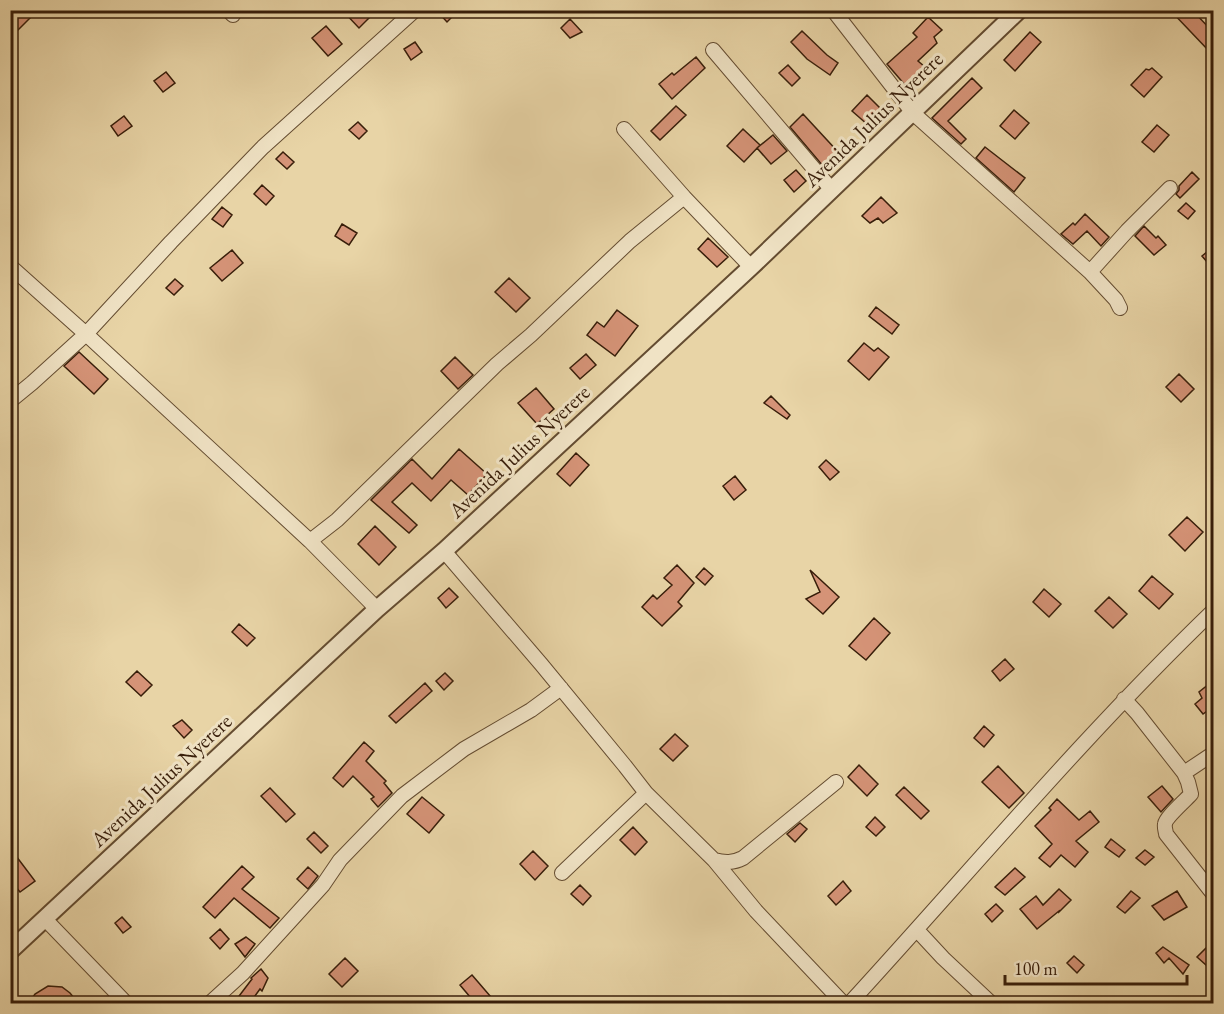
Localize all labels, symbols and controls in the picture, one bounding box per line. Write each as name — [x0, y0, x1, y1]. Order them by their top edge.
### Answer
street label: Avenida Julius Nyerere — [797, 45, 948, 193]
street label: Avenida Julius Nyerere — [442, 378, 595, 524]
street label: Avenida Julius Nyerere — [84, 707, 237, 853]
scale bar — [1005, 948, 1186, 986]
text: 100 m — [1014, 957, 1058, 980]

